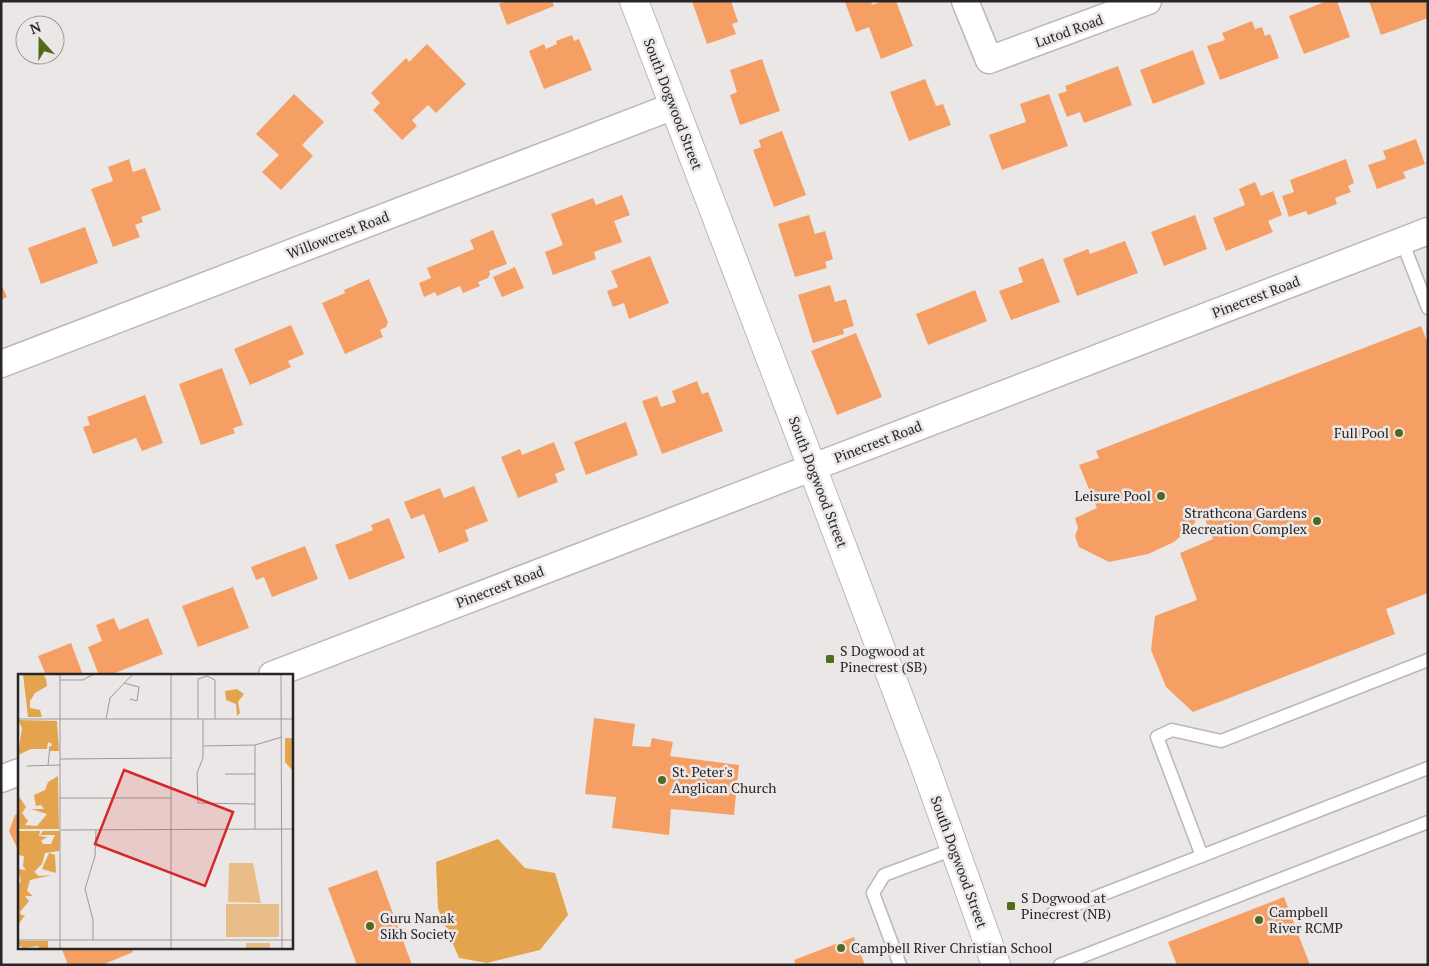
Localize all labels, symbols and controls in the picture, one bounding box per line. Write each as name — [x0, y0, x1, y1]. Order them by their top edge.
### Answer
street label: Lutod Road — [1032, 9, 1106, 52]
north arrow — [15, 15, 65, 65]
text: N — [27, 16, 44, 38]
street label: South Dogwood Street — [640, 35, 708, 173]
street label: Willowcrest Road — [284, 206, 392, 263]
street label: Pinecrest Road — [1209, 271, 1303, 322]
street label: South Dogwood Street — [785, 413, 853, 551]
street label: Pinecrest Road — [831, 416, 925, 467]
place label: Full Pool — [1334, 423, 1389, 442]
marker: Full Pool — [1393, 427, 1405, 439]
place label: Leisure Pool — [1075, 486, 1151, 505]
marker: Leisure Pool — [1155, 490, 1167, 502]
place label: Strathcona Gardens Recreation Complex — [1182, 503, 1308, 538]
marker: Strathcona Gardens Recreation Complex — [1311, 515, 1323, 527]
street label: Pinecrest Road — [453, 561, 547, 612]
place label: S Dogwood at Pinecrest (SB) — [840, 641, 927, 676]
marker: S Dogwood at Pinecrest (SB) — [824, 653, 836, 665]
inset map — [18, 674, 292, 948]
place label: St. Peter's Anglican Church — [672, 762, 776, 797]
marker: St. Peter's Anglican Church — [656, 774, 668, 786]
street label: South Dogwood Street — [927, 793, 992, 931]
place label: S Dogwood at Pinecrest (NB) — [1021, 888, 1111, 923]
marker: S Dogwood at Pinecrest (NB) — [1005, 900, 1017, 912]
place label: Campbell River RCMP — [1269, 902, 1343, 937]
place label: Guru Nanak Sikh Society — [380, 908, 457, 943]
marker: Campbell River RCMP — [1253, 914, 1265, 926]
marker: Guru Nanak Sikh Society — [364, 920, 376, 932]
place label: Campbell River Christian School — [851, 938, 1052, 957]
marker: Campbell River Christian School — [835, 942, 847, 954]

